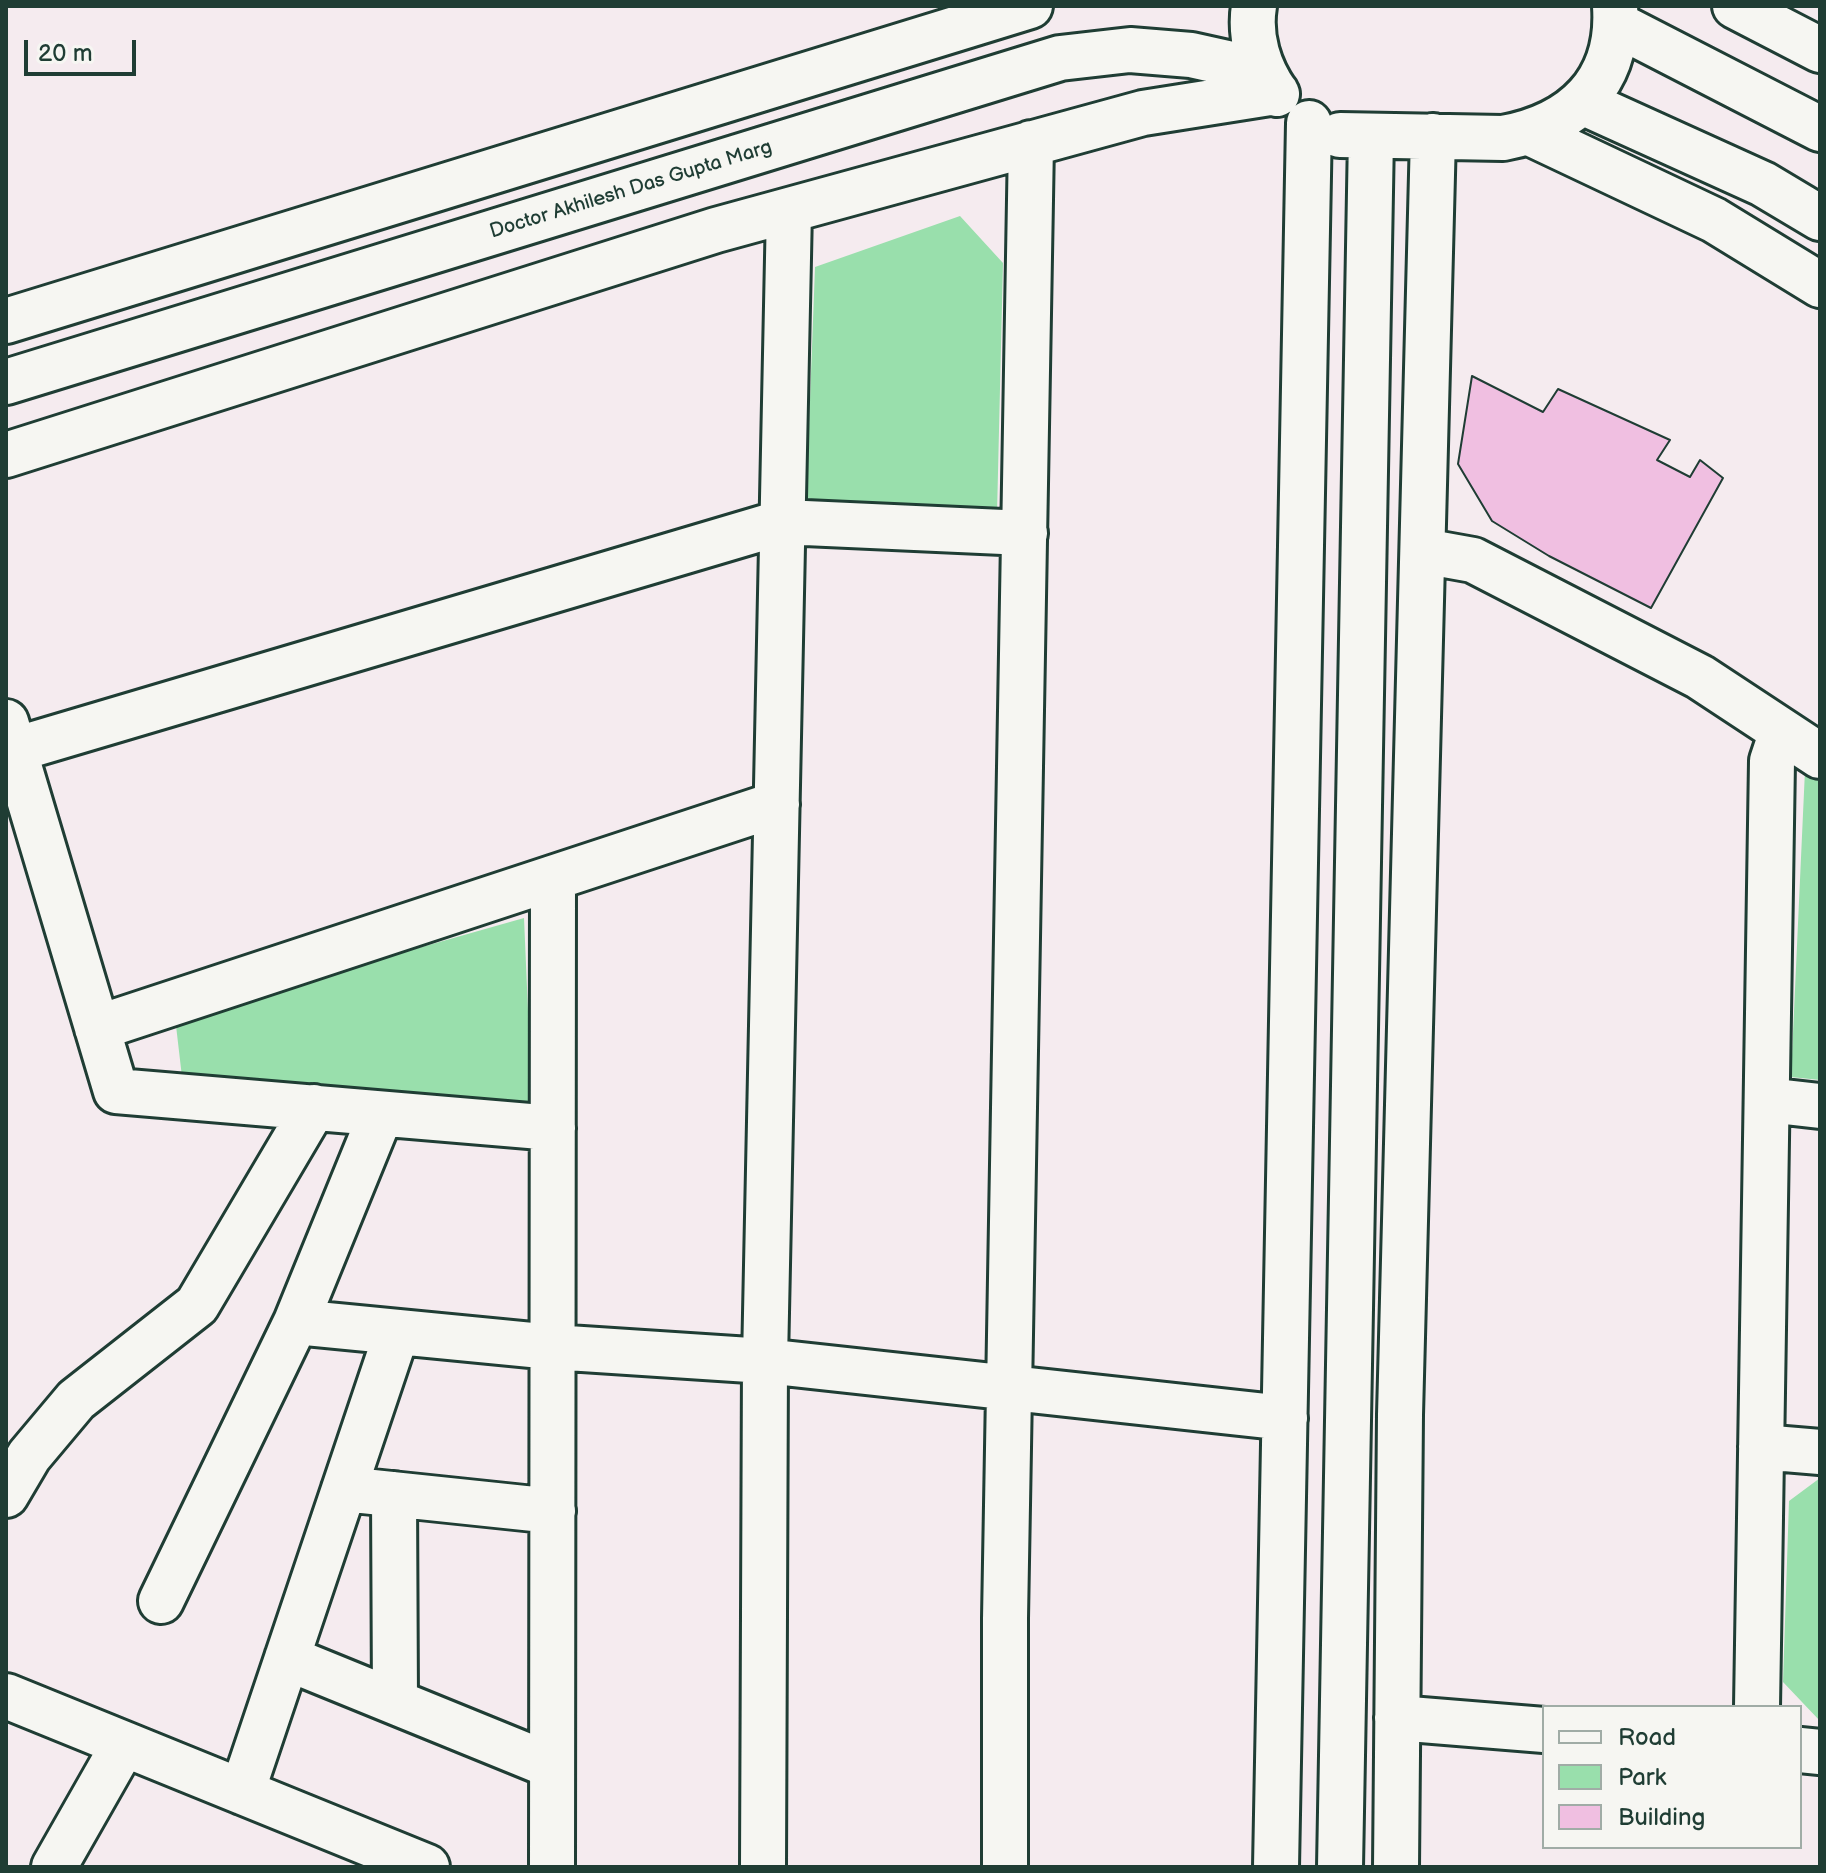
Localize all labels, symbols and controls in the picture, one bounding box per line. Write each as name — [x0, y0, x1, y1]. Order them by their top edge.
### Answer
scale bar — [28, 24, 140, 74]
text: 20 m — [38, 39, 93, 68]
street label: Doctor Akhilesh Das Gupta Marg — [487, 136, 775, 244]
legend — [1542, 1705, 1802, 1849]
text: Road — [1618, 1723, 1676, 1752]
text: Park — [1618, 1763, 1666, 1792]
text: Building — [1618, 1803, 1705, 1832]

